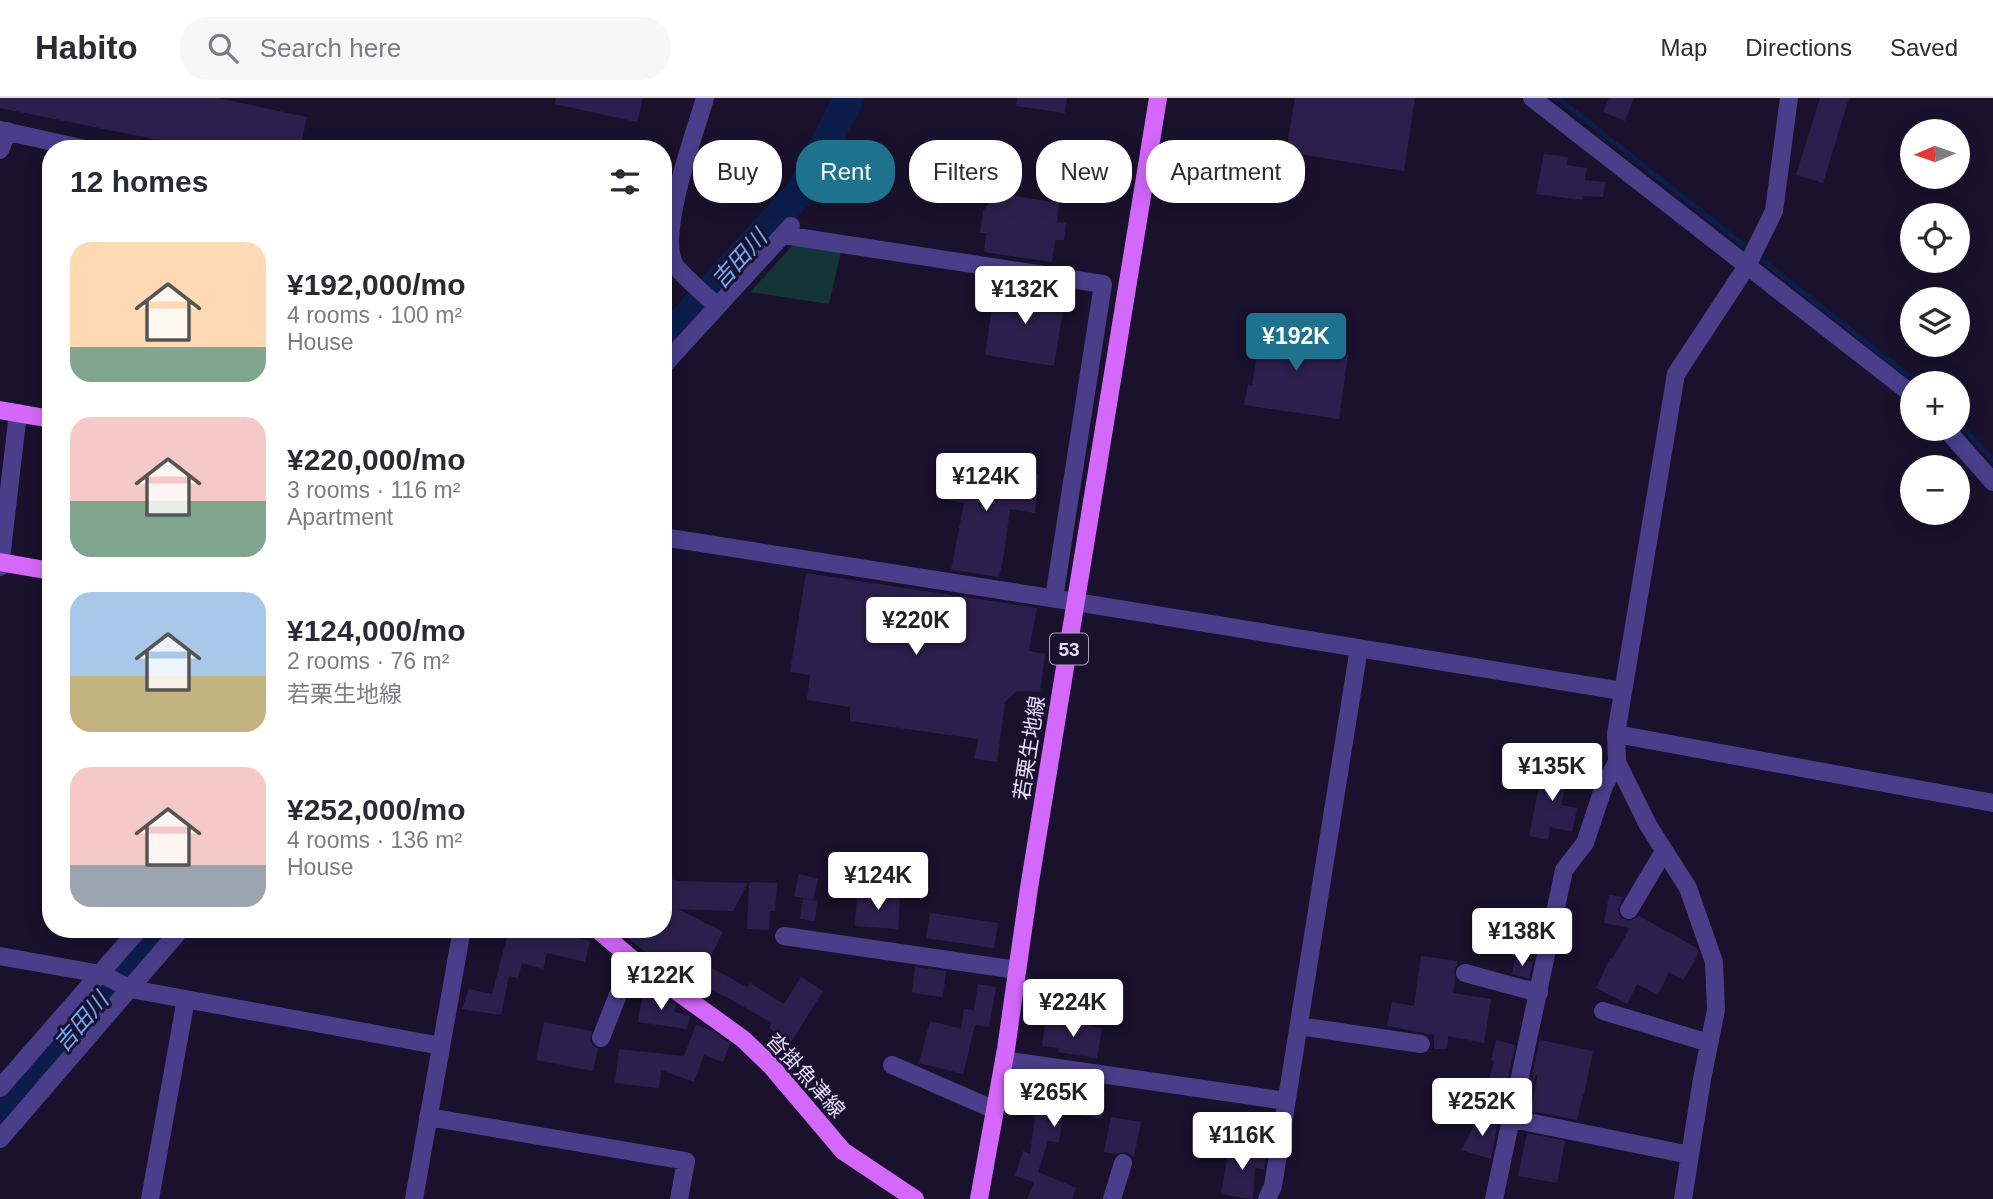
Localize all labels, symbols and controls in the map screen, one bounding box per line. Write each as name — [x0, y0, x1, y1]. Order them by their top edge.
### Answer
search box — [180, 17, 670, 80]
text: Habito — [35, 29, 138, 66]
icon: search — [204, 29, 242, 67]
text: Search here — [260, 33, 401, 63]
text: Map — [1661, 34, 1707, 61]
text: Directions — [1745, 34, 1852, 61]
text: Saved — [1890, 34, 1958, 61]
north arrow — [1900, 119, 1970, 189]
map controls — [1900, 119, 1970, 525]
chip: Buy — [693, 140, 782, 203]
chip: Rent — [796, 140, 895, 203]
chip: Filters — [909, 140, 1022, 203]
chip: New — [1036, 140, 1132, 203]
chip: Apartment — [1146, 140, 1305, 203]
icon: filters — [606, 163, 644, 201]
text: 12 homes — [70, 165, 208, 198]
button: locate — [1900, 203, 1970, 273]
water label: 吉田川 — [706, 222, 774, 293]
pin: ¥132K — [976, 266, 1074, 326]
text: ¥192,000/mo — [287, 268, 465, 301]
icon: home — [126, 270, 210, 354]
text: ¥132K — [991, 276, 1059, 302]
button: layers — [1900, 287, 1970, 357]
text: 4 rooms · 100 m² — [287, 302, 462, 328]
pin: ¥192K — [1247, 314, 1345, 373]
text: ¥192K — [1262, 323, 1330, 349]
text: House — [287, 329, 353, 355]
button: + — [1900, 371, 1970, 441]
text: ¥220,000/mo — [287, 443, 465, 476]
icon: home — [126, 445, 210, 529]
pin: ¥124K — [937, 454, 1035, 513]
button: − — [1900, 455, 1970, 525]
text: ¥124K — [952, 463, 1020, 489]
text: 3 rooms · 116 m² — [287, 477, 460, 503]
text: Apartment — [287, 504, 393, 530]
pin: ¥220K — [867, 598, 965, 657]
text: ¥220K — [882, 607, 950, 633]
text: ¥124,000/mo — [287, 614, 465, 647]
icon: home — [126, 620, 210, 704]
road number: 53 — [1050, 634, 1088, 664]
text: 2 rooms · 76 m² — [287, 648, 449, 674]
text: 若栗生地線 — [287, 681, 402, 707]
street label: 若栗生地線 — [1009, 694, 1049, 802]
pin: ¥135K — [1503, 744, 1601, 803]
text: ¥135K — [1518, 753, 1586, 779]
text: ¥252,000/mo — [287, 793, 465, 826]
icon: home — [126, 795, 210, 879]
text: 4 rooms · 136 m² — [287, 827, 462, 853]
pin: ¥124K — [829, 852, 927, 912]
text: House — [287, 854, 353, 880]
text: ¥124K — [844, 862, 912, 888]
pin: ¥138K — [1473, 908, 1571, 968]
text: ¥138K — [1488, 918, 1556, 944]
pin: ¥122K — [612, 953, 710, 1012]
text: ¥122K — [627, 962, 695, 988]
pin: ¥224K — [1024, 979, 1122, 1039]
water label: 吉田川 — [49, 985, 115, 1057]
text: ¥224K — [1039, 989, 1107, 1015]
street label: 沓掛魚津線 — [762, 1028, 850, 1122]
pin: ¥265K — [1005, 1070, 1103, 1129]
text: ¥265K — [1020, 1079, 1088, 1105]
pin: ¥252K — [1433, 1079, 1531, 1138]
text: ¥252K — [1448, 1088, 1516, 1114]
pin: ¥116K — [1193, 1112, 1291, 1172]
text: ¥116K — [1209, 1122, 1275, 1148]

